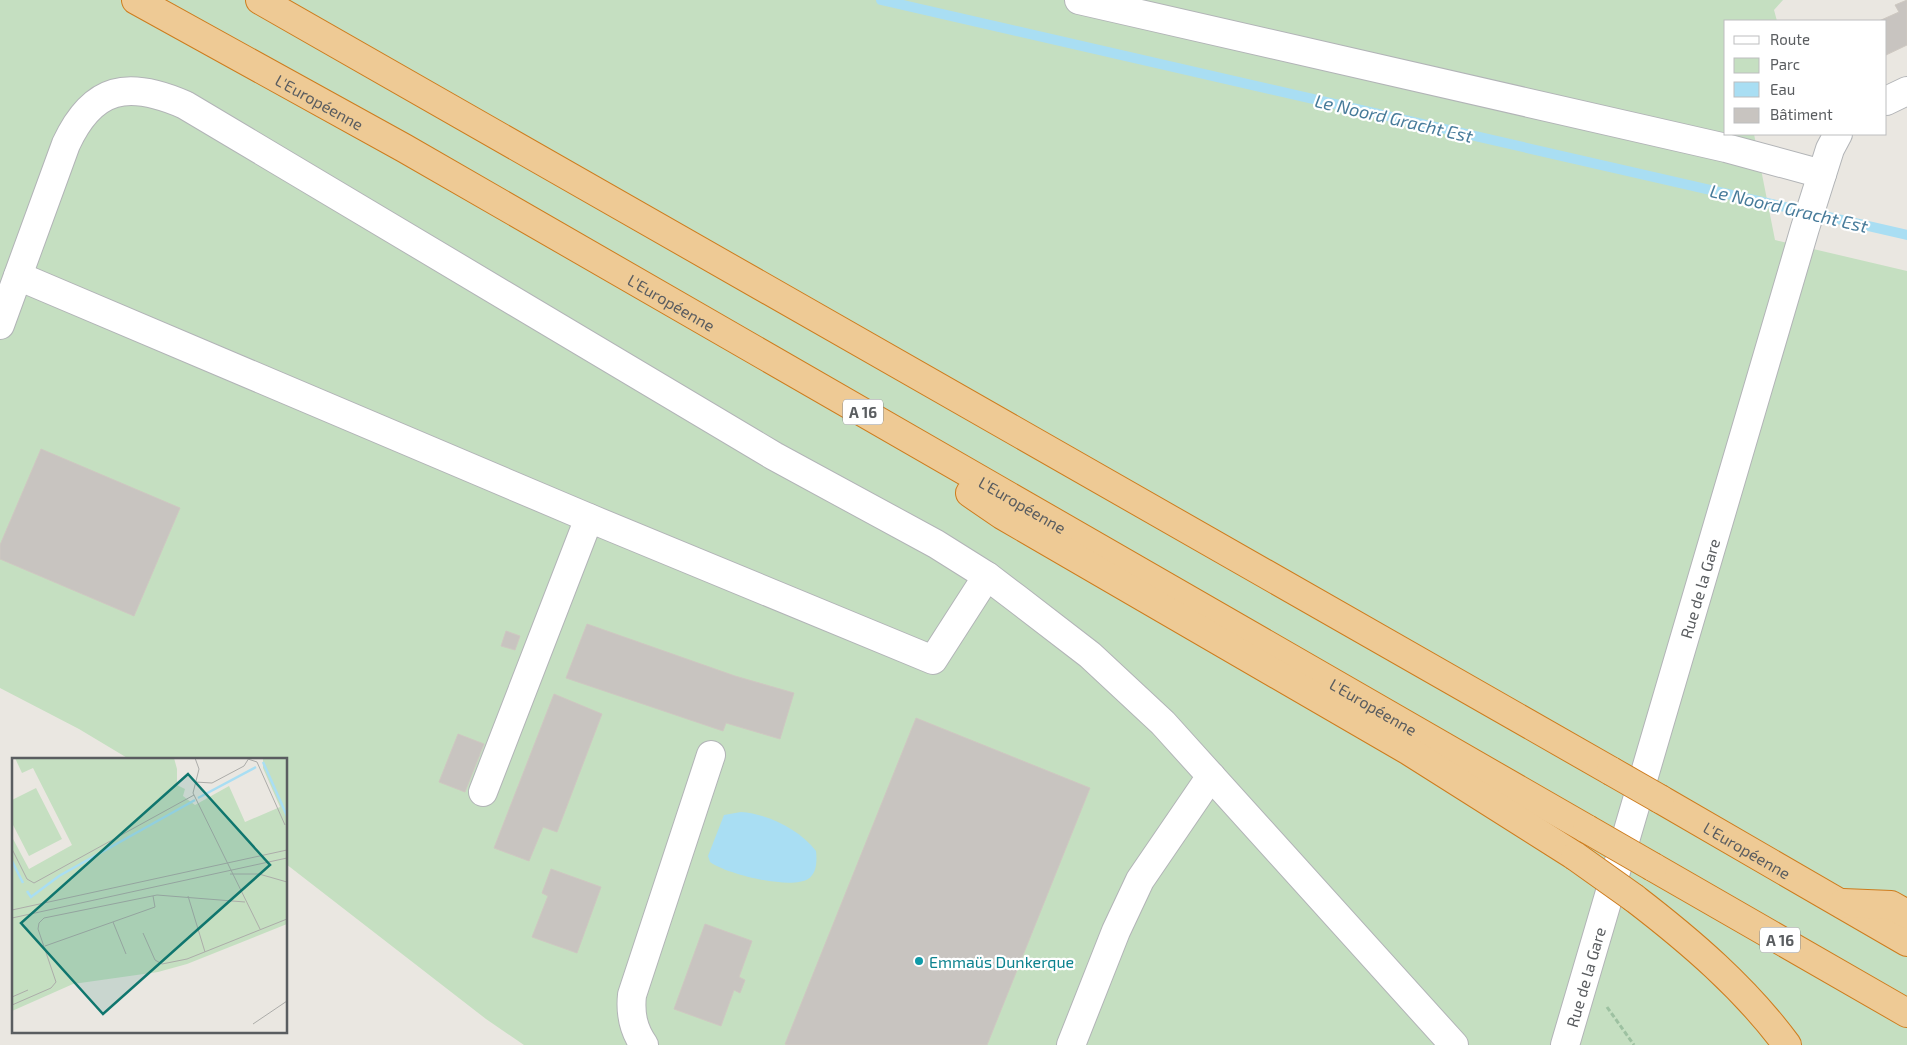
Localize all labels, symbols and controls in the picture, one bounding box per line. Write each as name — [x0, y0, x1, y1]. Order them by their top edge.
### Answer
legend — [1724, 20, 1887, 135]
text: Route — [1770, 30, 1810, 48]
text: Parc — [1770, 55, 1800, 73]
street label: L'Européenne — [273, 70, 367, 133]
text: Eau — [1770, 80, 1795, 98]
water label: Le Noord Gracht Est — [1313, 89, 1475, 147]
text: Bâtiment — [1770, 105, 1833, 123]
water label: Le Noord Gracht Est — [1708, 179, 1870, 237]
street label: L'Européenne — [625, 270, 719, 335]
road number: A 16 — [843, 400, 883, 424]
street label: L'Européenne — [976, 472, 1070, 537]
street label: Rue de la Gare — [1675, 536, 1723, 641]
street label: L'Européenne — [1327, 674, 1421, 739]
inset map — [12, 758, 288, 1032]
street label: L'Européenne — [1701, 817, 1794, 882]
street label: Rue de la Gare — [1561, 925, 1609, 1029]
road number: A 16 — [1760, 928, 1800, 952]
place label: Emmaüs Dunkerque — [929, 952, 1074, 971]
marker: Emmaüs Dunkerque — [913, 955, 925, 967]

